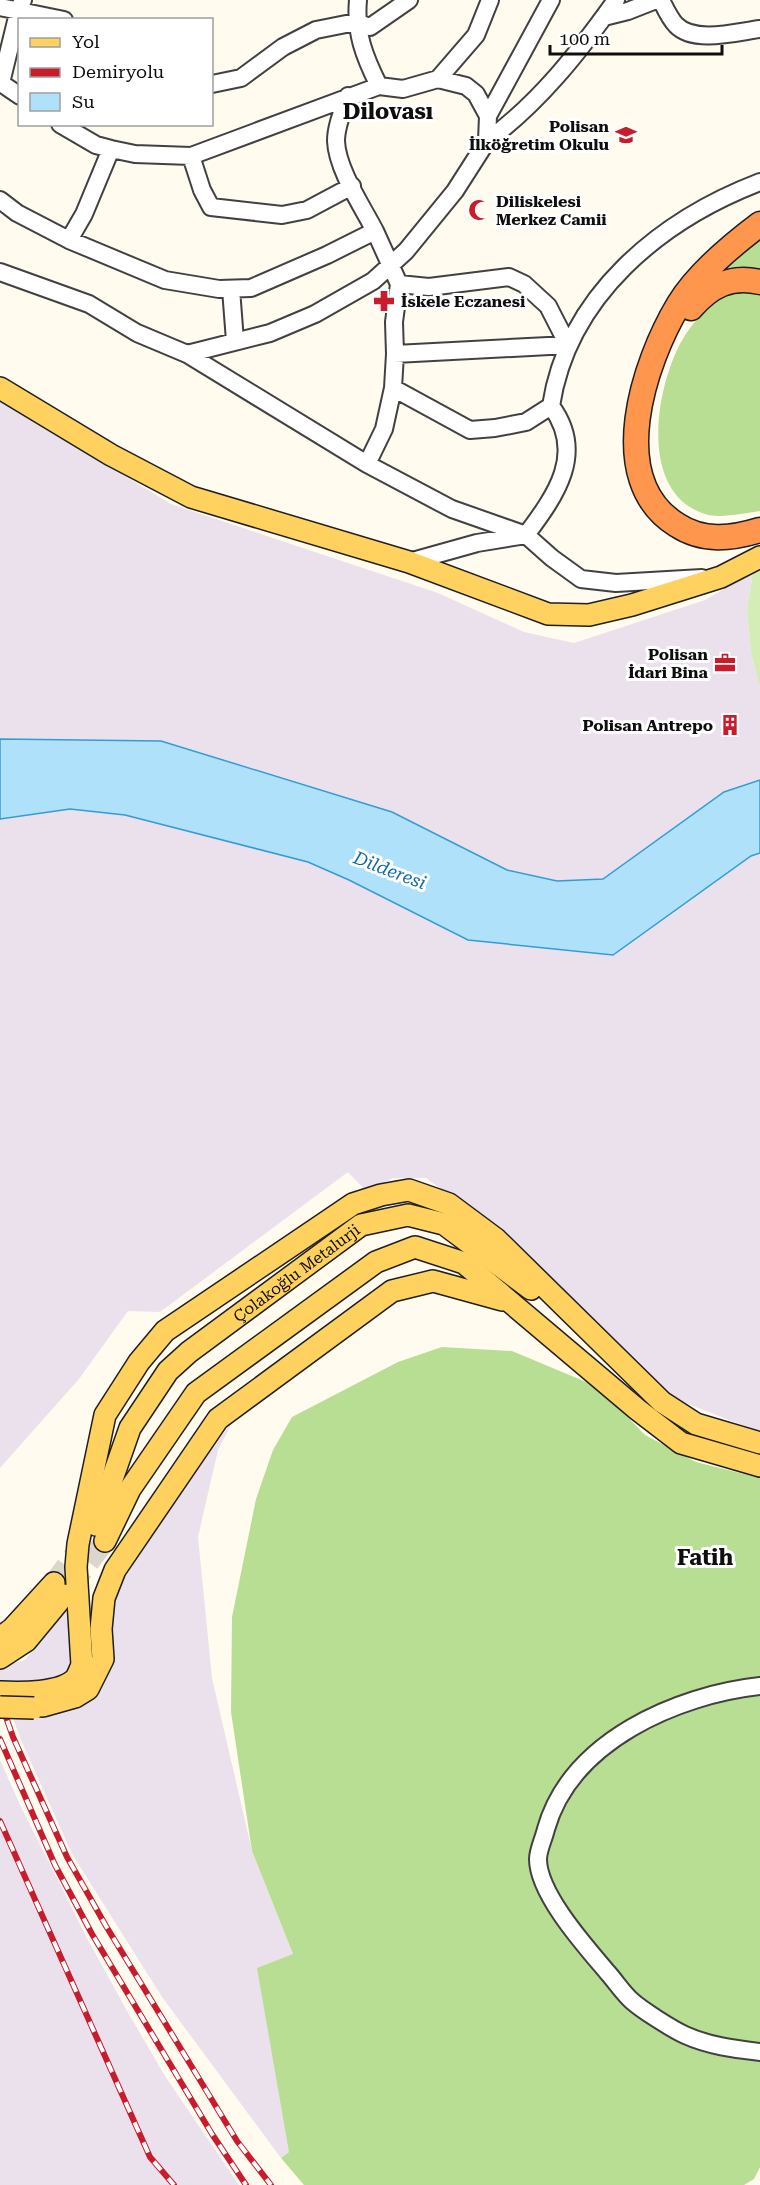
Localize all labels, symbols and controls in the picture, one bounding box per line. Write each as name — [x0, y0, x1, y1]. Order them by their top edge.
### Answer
legend — [18, 18, 213, 126]
scale bar — [550, 18, 722, 56]
text: 100 m — [559, 28, 610, 49]
text: Yol — [72, 31, 100, 52]
text: Demiryolu — [72, 61, 164, 82]
text: Su — [72, 91, 94, 112]
district label: Dilovası — [343, 99, 433, 124]
place label: Polisan İlköğretim Okulu — [469, 117, 609, 154]
school or university icon: Polisan İlköğretim Okulu — [614, 123, 638, 147]
place label: Diliskelesi Merkez Camii — [496, 192, 607, 229]
mosque icon: Diliskelesi Merkez Camii — [467, 198, 491, 222]
pharmacy icon: İskele Eczanesi — [372, 289, 396, 313]
place label: İskele Eczanesi — [401, 292, 526, 311]
place label: Polisan İdari Bina — [628, 645, 709, 682]
office icon: Polisan İdari Bina — [713, 651, 737, 675]
building icon: Polisan Antrepo — [718, 713, 742, 737]
place label: Polisan Antrepo — [582, 716, 713, 735]
water label: Dilderesi — [350, 846, 429, 893]
street label: Çolakoğlu Metalurji — [229, 1220, 363, 1326]
district label: Fatih — [677, 1545, 733, 1570]

